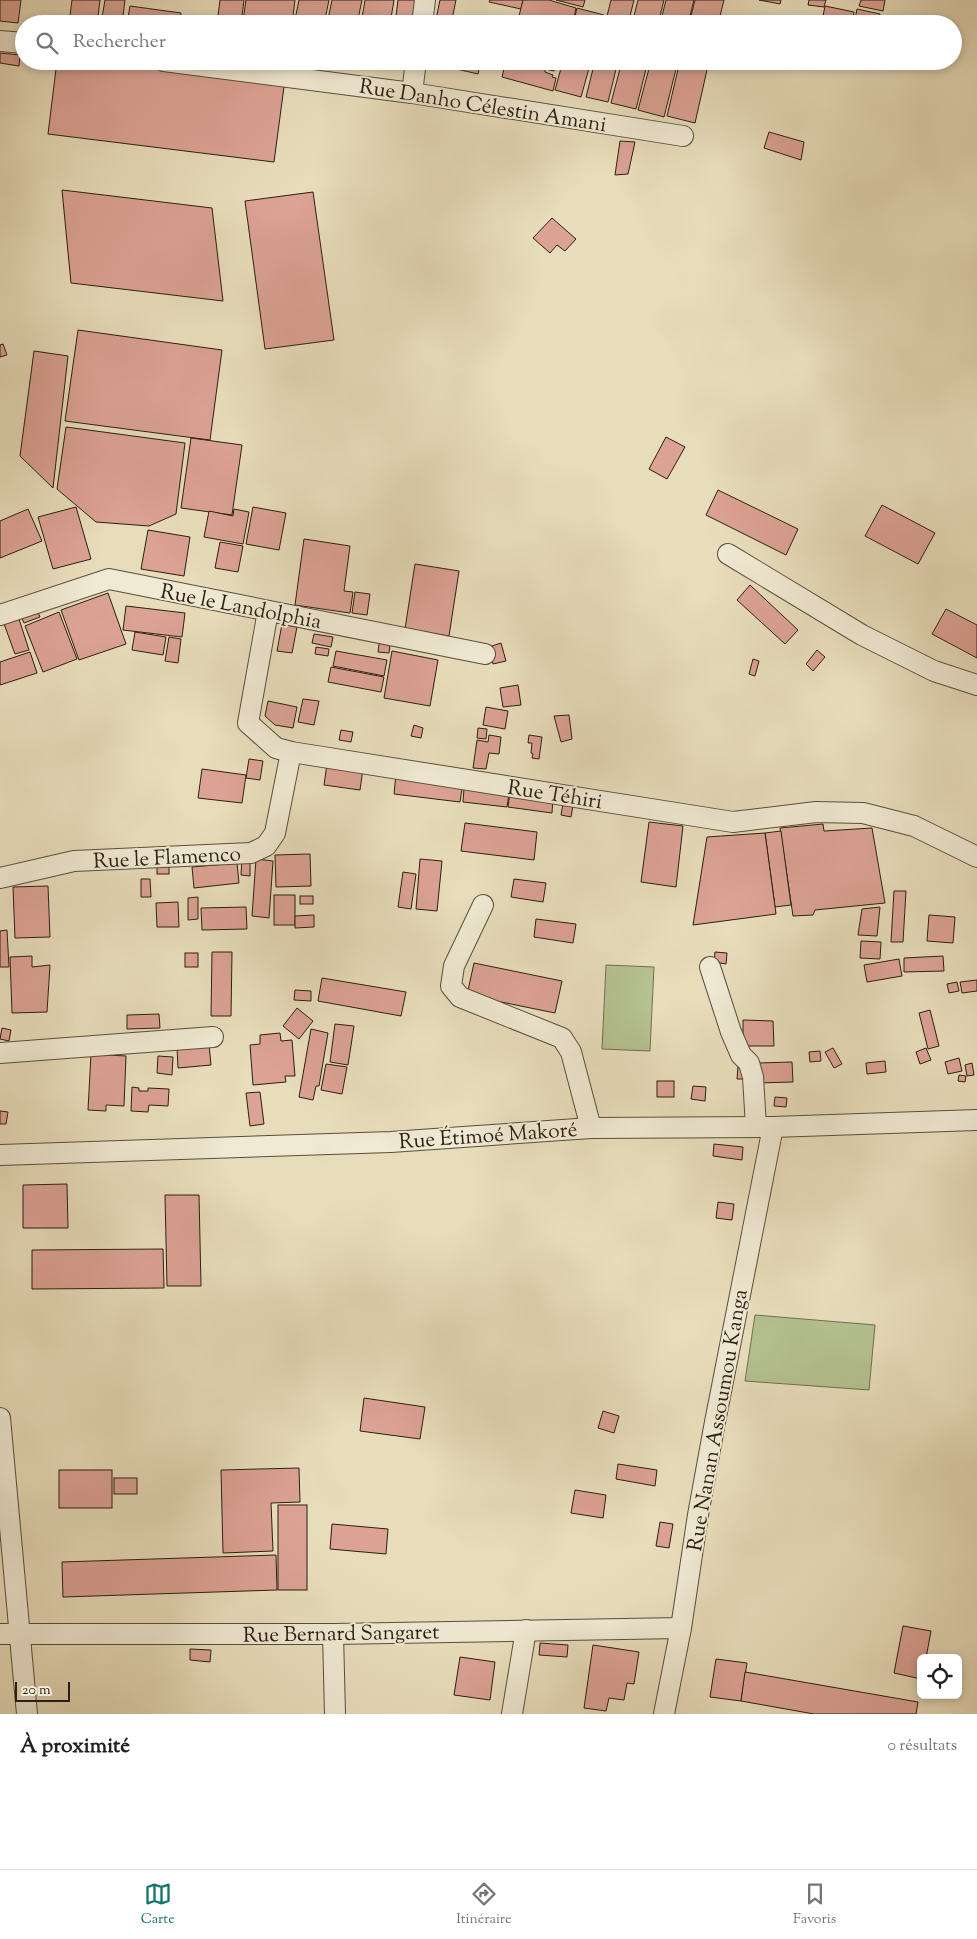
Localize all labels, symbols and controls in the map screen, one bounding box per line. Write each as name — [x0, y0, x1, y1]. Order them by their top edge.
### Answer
search box — [15, 15, 962, 70]
icon: search — [33, 29, 61, 57]
text: Rechercher — [73, 29, 166, 56]
street label: Rue Danho Célestin Amani — [357, 73, 608, 141]
street label: Rue le Landolphia — [158, 578, 324, 638]
street label: Rue Téhiri — [505, 774, 604, 818]
street label: Rue le Flamenco — [92, 840, 242, 878]
street label: Rue Étimoé Makoré — [398, 1116, 578, 1158]
street label: Rue Nanan Assoumou Kanga — [681, 1287, 757, 1554]
street label: Rue Bernard Sangaret — [243, 1618, 440, 1652]
map controls — [917, 1654, 962, 1699]
button: locate — [917, 1654, 962, 1699]
scale bar — [15, 1679, 70, 1702]
text: 20 m — [22, 1681, 51, 1701]
text: À proximité — [20, 1732, 130, 1762]
text: 0 résultats — [887, 1735, 957, 1758]
tab: Carte — [141, 1880, 175, 1930]
tab: Itinéraire — [456, 1880, 512, 1930]
tab: Favoris — [793, 1880, 836, 1930]

